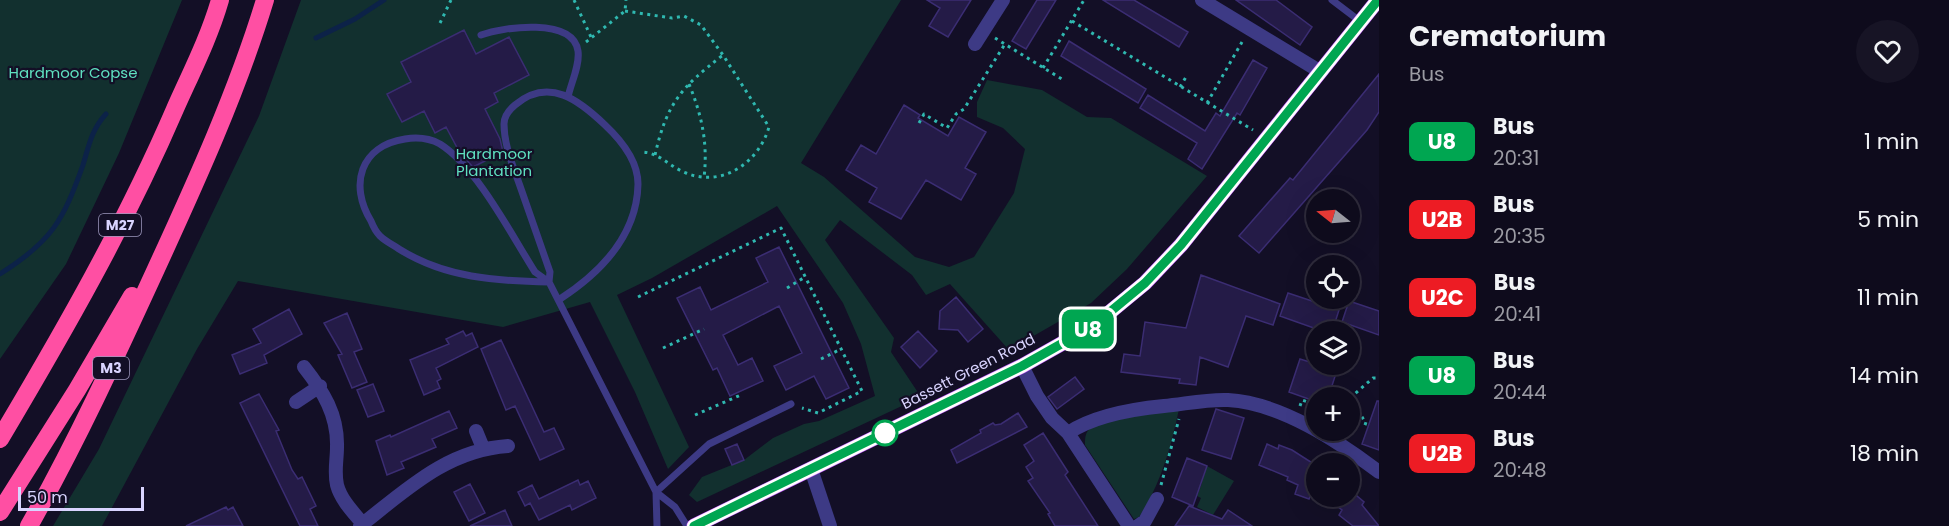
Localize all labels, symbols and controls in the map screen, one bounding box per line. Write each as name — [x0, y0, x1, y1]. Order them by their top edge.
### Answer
text: Crematorium — [1409, 17, 1606, 56]
button: heart — [1856, 20, 1919, 83]
text: Bus — [1409, 60, 1445, 88]
park label: Hardmoor Copse — [9, 62, 137, 83]
text: Bus — [1493, 111, 1535, 142]
text: 1 min — [1864, 126, 1919, 157]
text: U8 — [1428, 127, 1456, 156]
park label: Hardmoor Plantation — [456, 143, 533, 181]
text: 20:31 — [1493, 144, 1540, 172]
north arrow — [1306, 189, 1360, 243]
map controls — [1306, 189, 1360, 507]
text: Bus — [1493, 189, 1535, 220]
text: 5 min — [1857, 204, 1919, 235]
text: U2B — [1422, 205, 1462, 234]
road number: M27 — [99, 214, 141, 236]
text: 20:35 — [1493, 222, 1546, 250]
button: locate — [1306, 255, 1360, 309]
text: Bus — [1494, 267, 1535, 298]
text: 11 min — [1857, 282, 1919, 313]
text: U2C — [1421, 283, 1464, 312]
text: 20:41 — [1494, 300, 1541, 328]
line badge: U8 — [1061, 310, 1115, 348]
text: U8 — [1074, 315, 1102, 344]
button: layers — [1306, 321, 1360, 375]
street label: Bassett Green Road — [897, 328, 1039, 414]
text: Bus — [1493, 345, 1535, 376]
road number: M3 — [93, 357, 129, 379]
text: 14 min — [1850, 360, 1919, 391]
text: U8 — [1428, 361, 1456, 390]
text: 20:44 — [1493, 378, 1546, 406]
button: + — [1306, 387, 1360, 441]
unlabelled marker — [872, 420, 898, 446]
text: Bus — [1493, 423, 1535, 454]
text: 18 min — [1850, 438, 1919, 469]
text: U2B — [1422, 439, 1462, 468]
button: − — [1306, 453, 1360, 507]
text: 20:48 — [1493, 456, 1547, 484]
scale bar — [18, 484, 144, 512]
text: 50 m — [27, 486, 68, 509]

